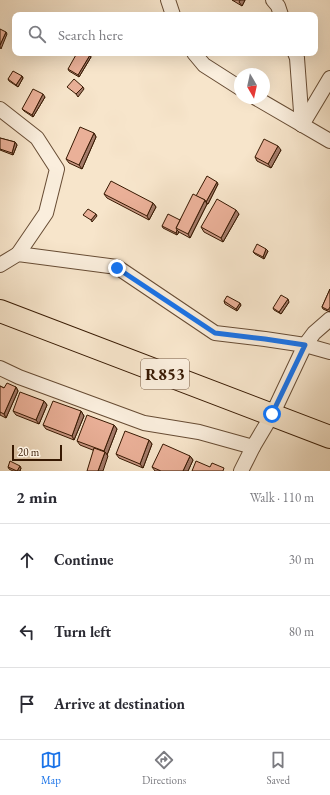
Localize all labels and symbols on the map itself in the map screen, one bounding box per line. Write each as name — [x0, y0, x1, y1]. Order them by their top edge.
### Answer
north arrow — [234, 68, 270, 104]
route end — [108, 259, 126, 277]
road number: R853 — [141, 359, 189, 389]
route start — [263, 405, 281, 423]
scale bar — [12, 443, 62, 462]

